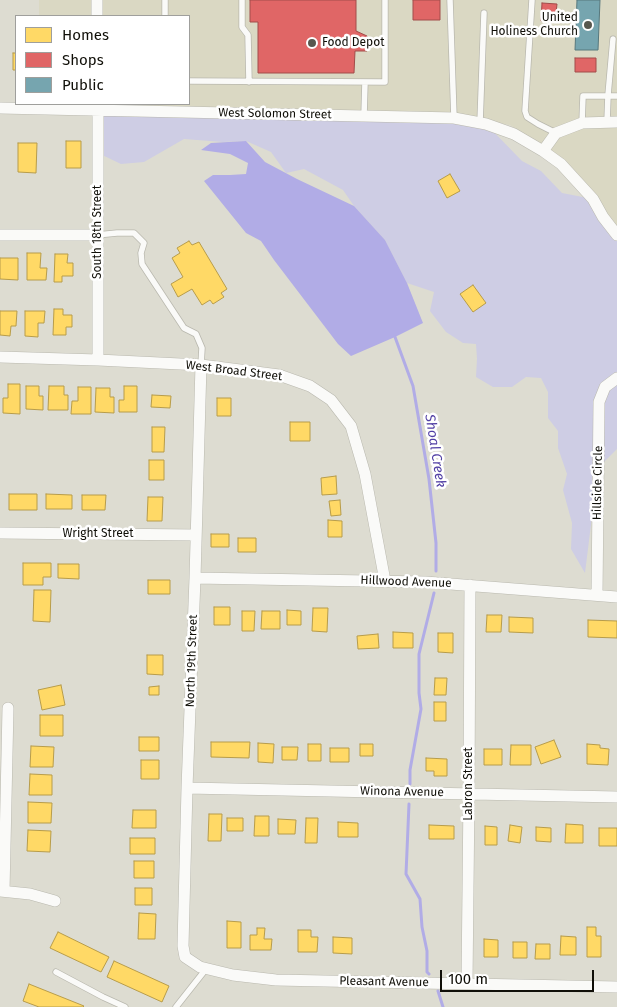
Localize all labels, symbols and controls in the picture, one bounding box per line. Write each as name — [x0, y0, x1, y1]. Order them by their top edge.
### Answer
place label: United Holiness Church — [490, 11, 578, 39]
legend — [15, 15, 190, 105]
marker: United Holiness Church — [582, 19, 594, 31]
text: Homes — [62, 26, 109, 44]
place label: Food Depot — [322, 36, 385, 50]
marker: Food Depot — [306, 37, 318, 49]
text: Shops — [62, 51, 104, 69]
text: Public — [62, 76, 104, 94]
street label: West Solomon Street — [218, 106, 332, 122]
street label: South 18th Street — [91, 185, 105, 279]
street label: West Broad Street — [185, 358, 283, 384]
water label: Shoal Creek — [421, 413, 449, 489]
street label: Hillside Circle — [590, 446, 606, 520]
street label: Wright Street — [62, 527, 134, 541]
street label: Hillwood Avenue — [360, 573, 452, 591]
street label: North 19th Street — [183, 614, 201, 708]
street label: Labron Street — [462, 747, 476, 821]
street label: Winona Avenue — [360, 784, 444, 800]
scale bar — [442, 960, 596, 992]
text: 100 m — [448, 970, 488, 988]
street label: Pleasant Avenue — [339, 974, 429, 990]

